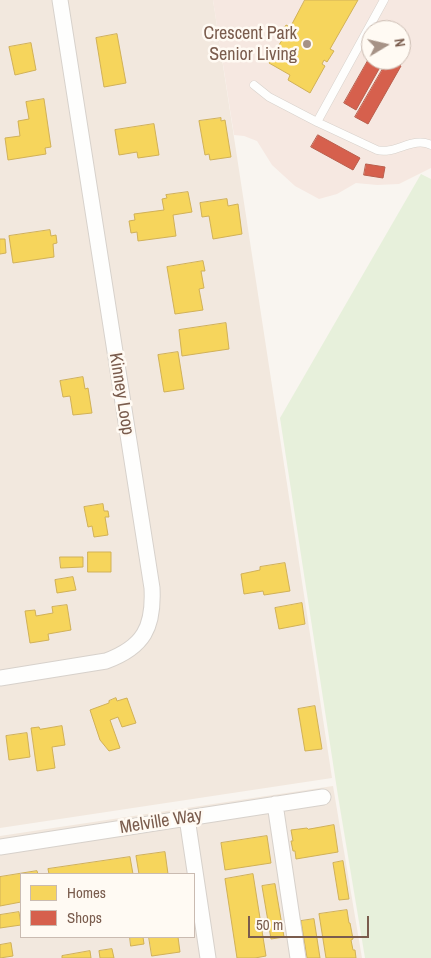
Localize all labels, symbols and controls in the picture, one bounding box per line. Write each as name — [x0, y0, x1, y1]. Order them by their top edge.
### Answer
north arrow — [361, 20, 411, 70]
place label: Crescent Park Senior Living — [203, 23, 297, 66]
text: N — [390, 37, 409, 48]
marker: Crescent Park Senior Living — [301, 38, 313, 50]
street label: Kinney Loop — [104, 351, 138, 437]
street label: Melville Way — [118, 805, 204, 839]
legend — [20, 873, 195, 938]
text: Homes — [67, 882, 106, 903]
scale bar — [251, 906, 372, 938]
text: Shops — [67, 907, 102, 928]
text: 50 m — [256, 914, 283, 935]

